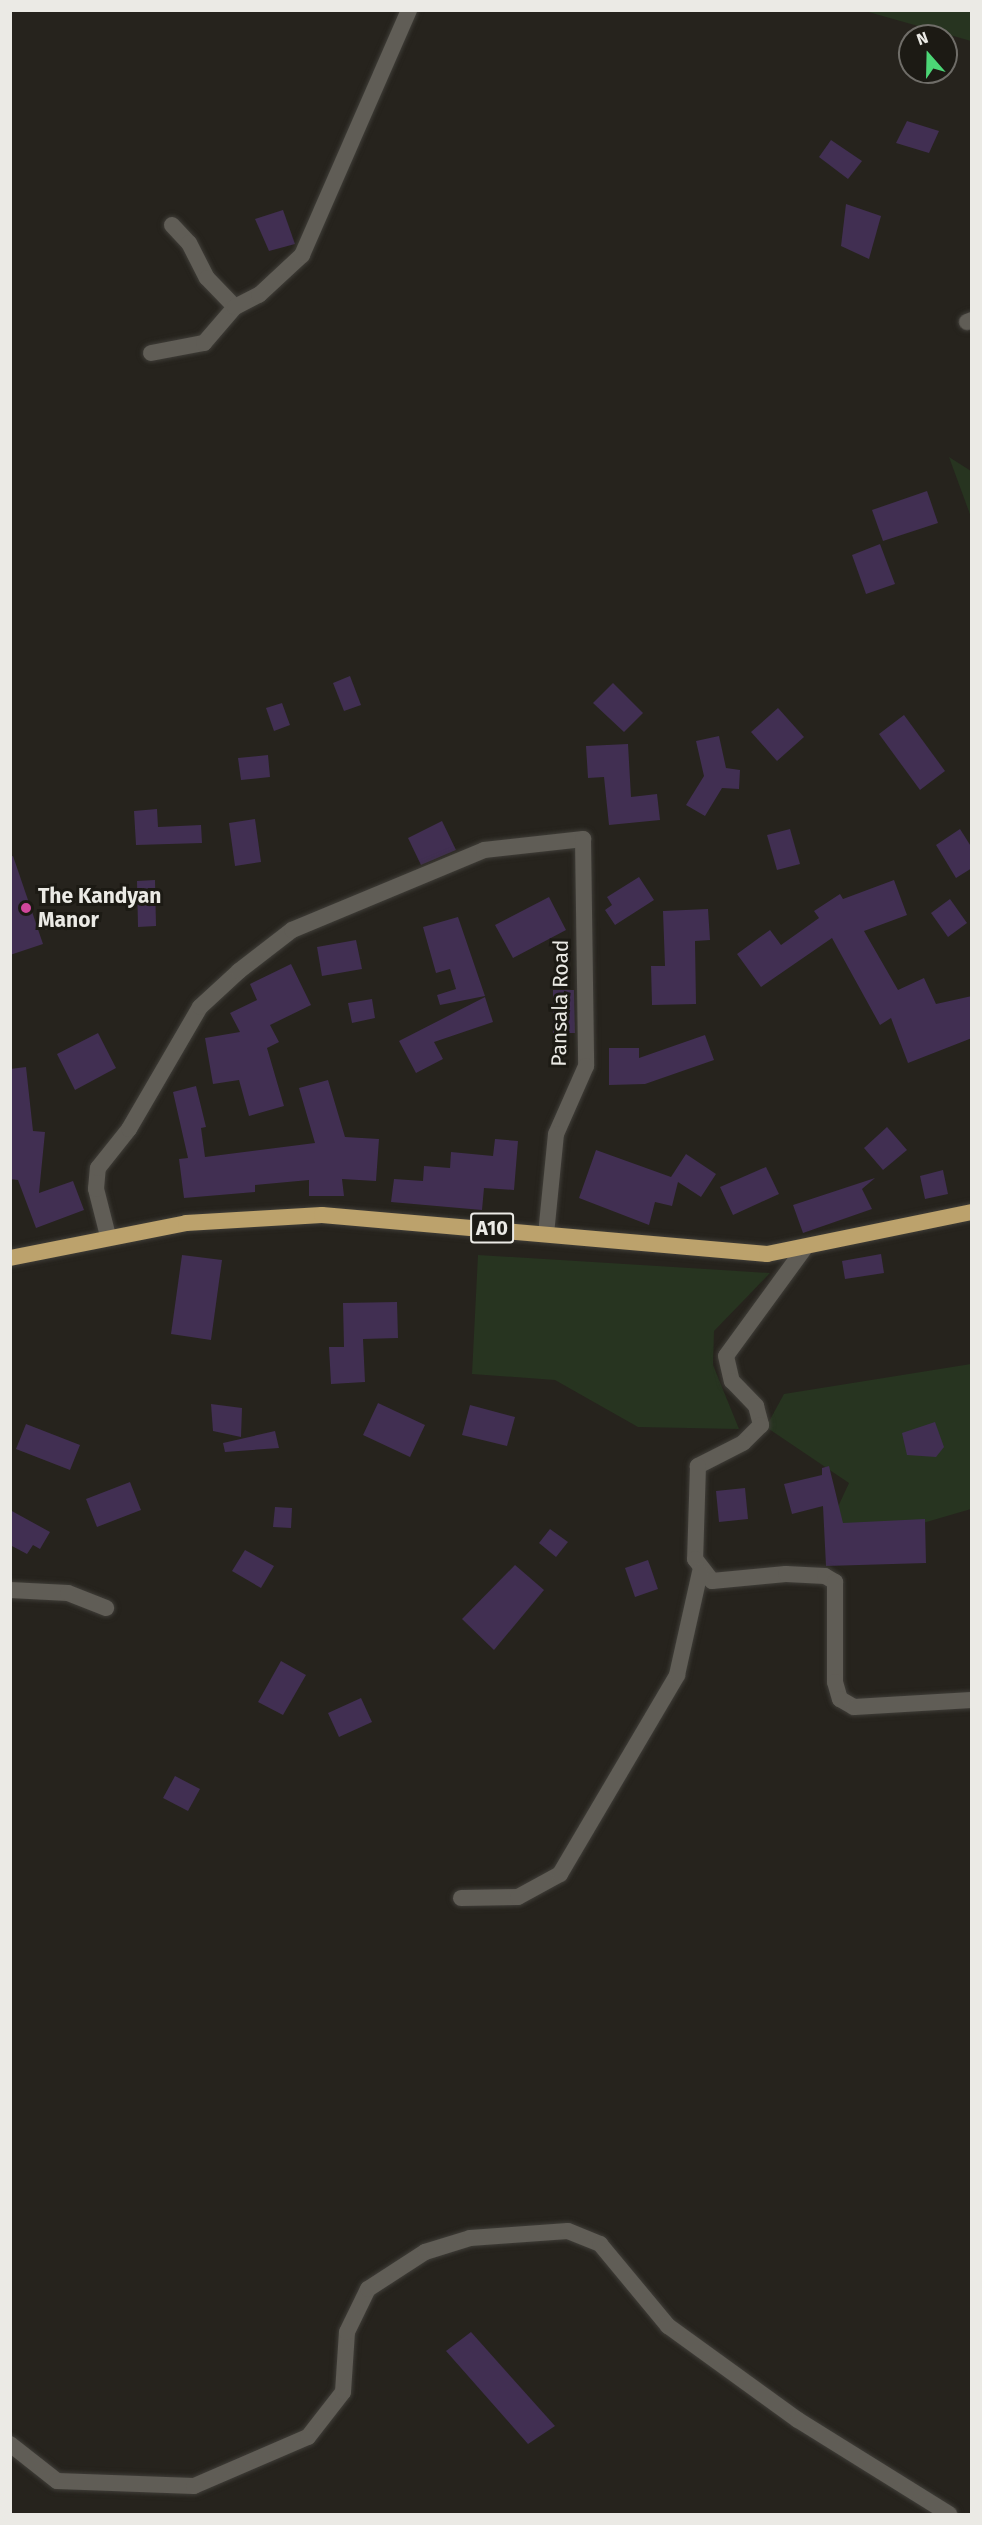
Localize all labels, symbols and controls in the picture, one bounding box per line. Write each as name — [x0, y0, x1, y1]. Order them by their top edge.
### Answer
north arrow — [898, 24, 958, 84]
text: N — [914, 28, 931, 49]
place label: The Kandyan Manor — [38, 883, 161, 933]
marker: The Kandyan Manor — [19, 901, 33, 915]
street label: Pansala Road — [546, 939, 574, 1067]
road number: A10 — [470, 1211, 514, 1245]

